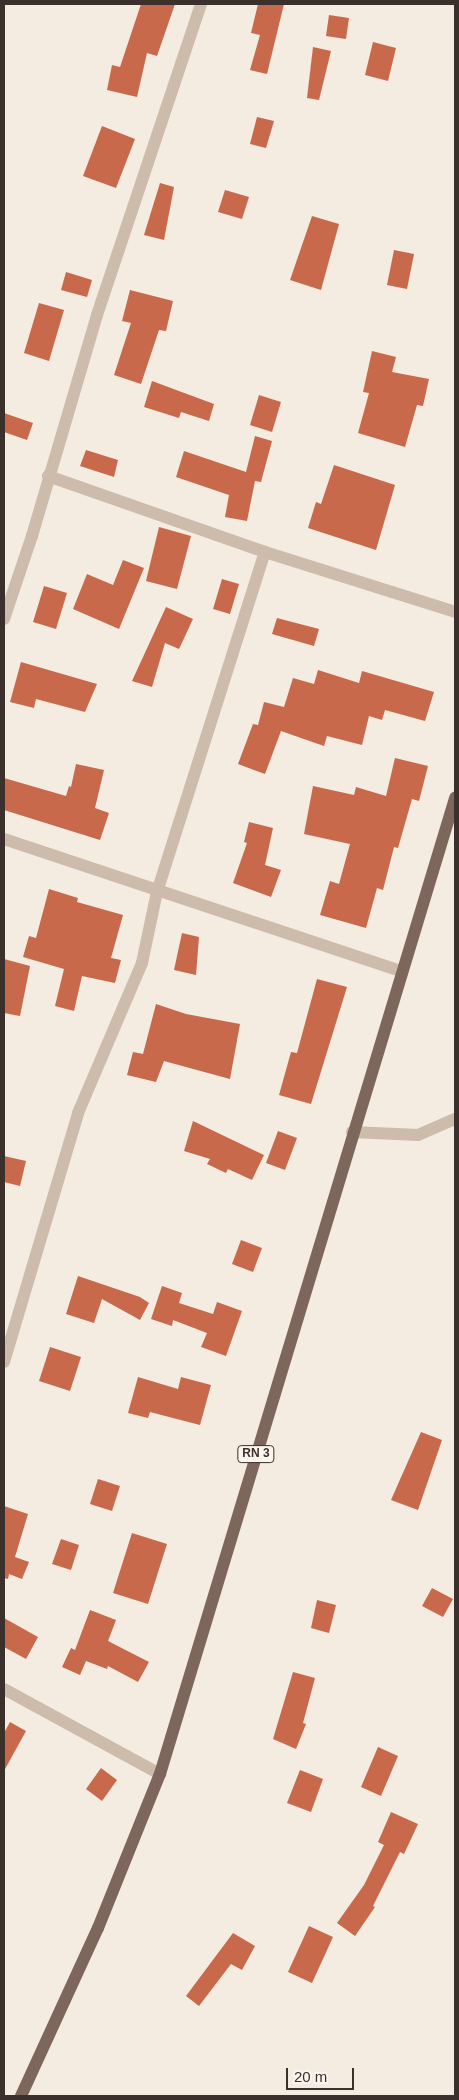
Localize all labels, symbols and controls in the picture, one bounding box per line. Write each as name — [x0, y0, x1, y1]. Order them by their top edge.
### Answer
road number: RN 3 — [237, 1445, 275, 1464]
scale bar — [289, 2058, 356, 2090]
text: 20 m — [294, 2068, 327, 2085]

